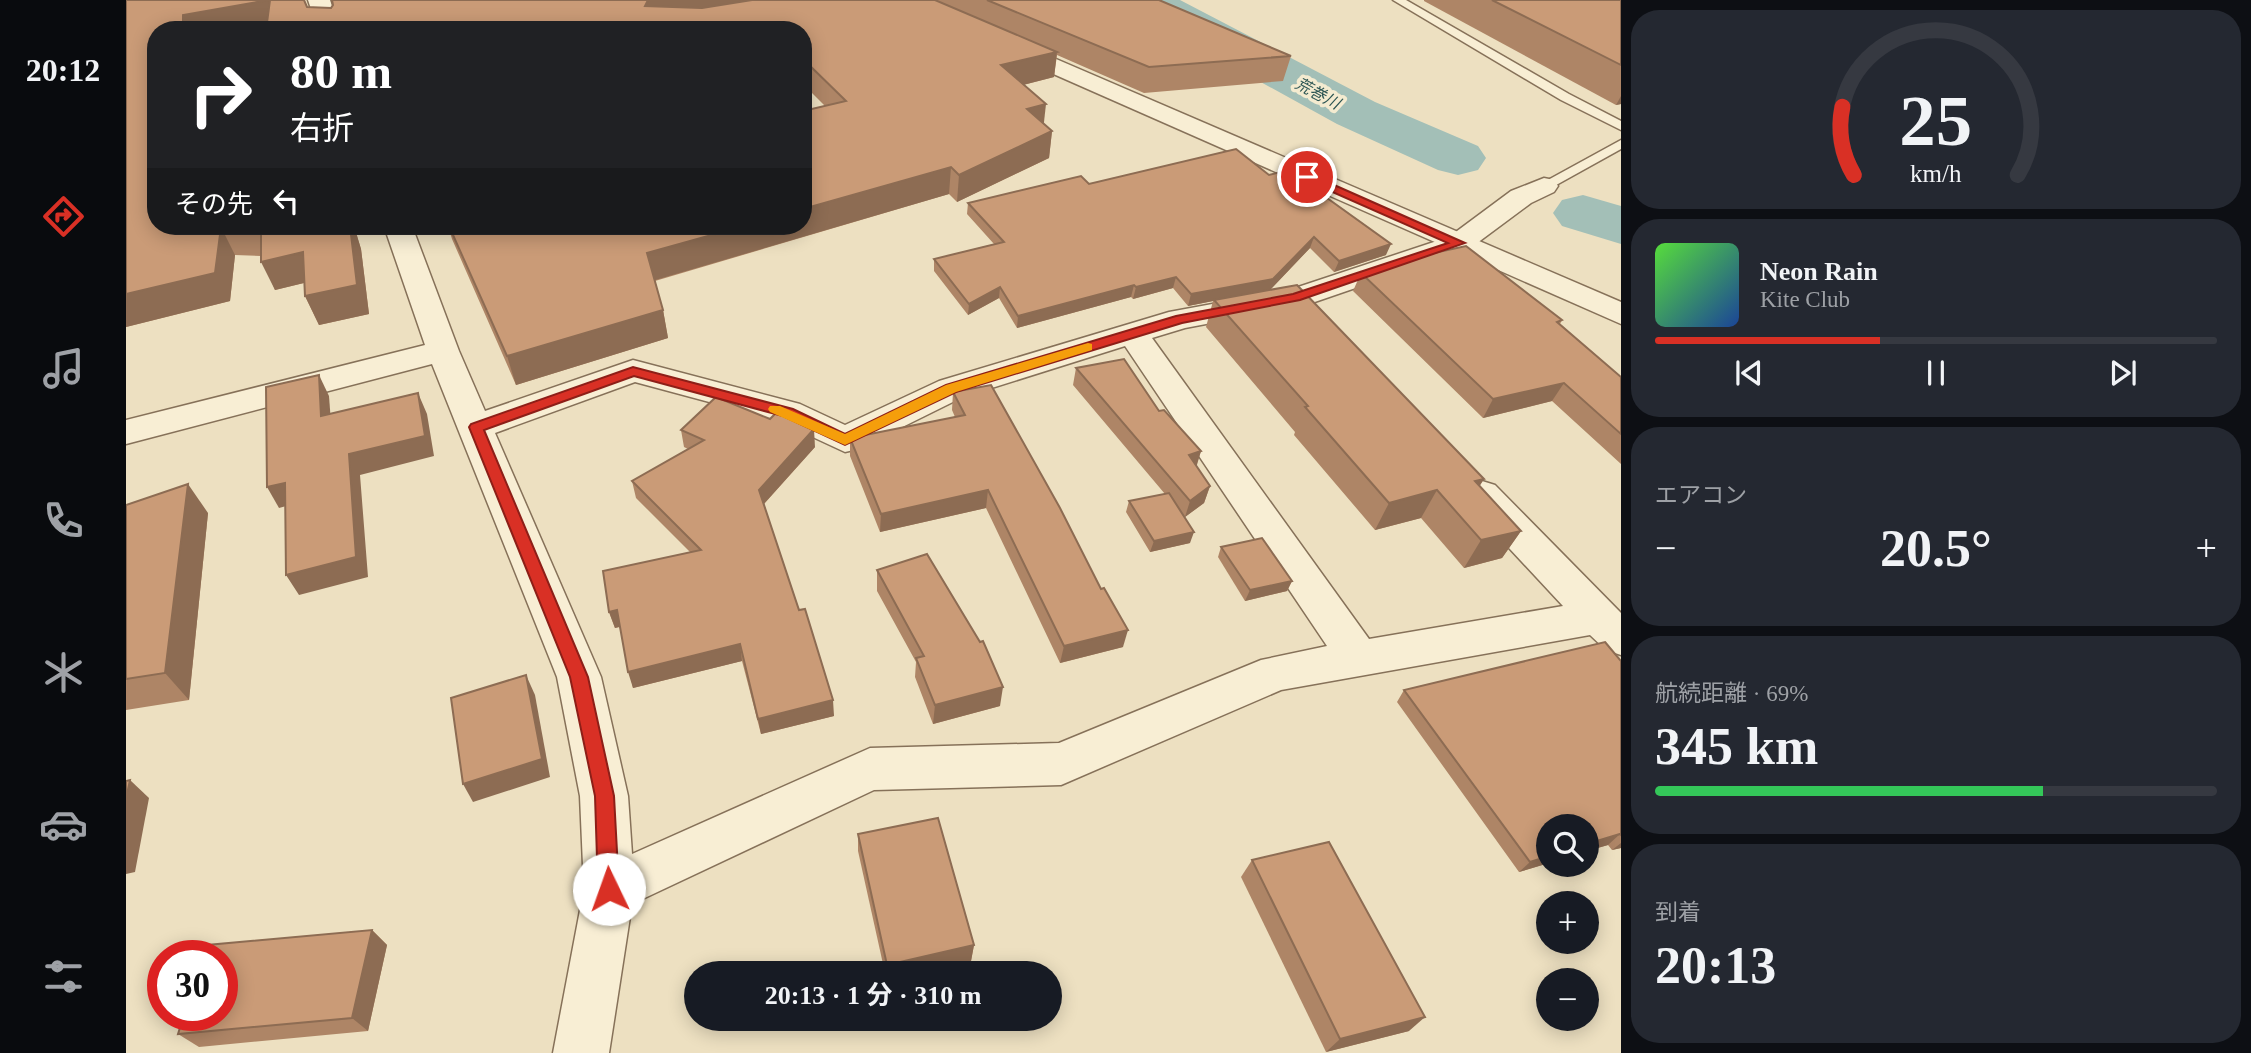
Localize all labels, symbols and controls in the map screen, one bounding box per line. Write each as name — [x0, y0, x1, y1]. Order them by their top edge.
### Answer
text: 80 m — [290, 44, 392, 99]
icon: right — [175, 49, 266, 140]
text: 20:12 — [26, 52, 100, 88]
water label: 荒巻川 — [1293, 75, 1345, 113]
text: 25 — [1900, 81, 1972, 162]
text: 右折 — [290, 110, 354, 146]
pin — [1277, 147, 1337, 207]
icon: arrive — [1288, 158, 1326, 196]
text: km/h — [1910, 160, 1962, 187]
icon: left — [267, 182, 305, 220]
text: その先 — [175, 190, 253, 219]
icon: directions — [39, 192, 88, 241]
text: Neon Rain — [1760, 257, 1878, 286]
text: Kite Club — [1760, 287, 1850, 312]
icon: music — [39, 344, 88, 393]
icon: previous — [1730, 354, 1768, 392]
icon: pause — [1917, 354, 1955, 392]
icon: next — [2104, 354, 2142, 392]
text: エアコン — [1655, 483, 1747, 508]
icon: phone — [39, 496, 88, 545]
text: 20.5° — [1880, 520, 1992, 577]
text: − — [1655, 527, 1676, 569]
text: + — [2196, 527, 2217, 569]
icon: climate — [39, 648, 88, 697]
text: 航続距離 · 69% — [1655, 681, 1808, 706]
text: 345 km — [1655, 718, 1818, 775]
icon: car — [39, 800, 88, 849]
map controls — [1536, 814, 1599, 1031]
button: search — [1536, 814, 1599, 877]
position arrow — [572, 852, 646, 926]
button: + — [1536, 891, 1599, 954]
text: 到着 — [1655, 900, 1701, 925]
text: 20:13 — [1655, 937, 1776, 994]
speed limit sign: 30 — [147, 940, 238, 1031]
icon: filters — [39, 952, 88, 1001]
button: − — [1536, 968, 1599, 1031]
text: 20:13 · 1 分 · 310 m — [765, 981, 981, 1010]

